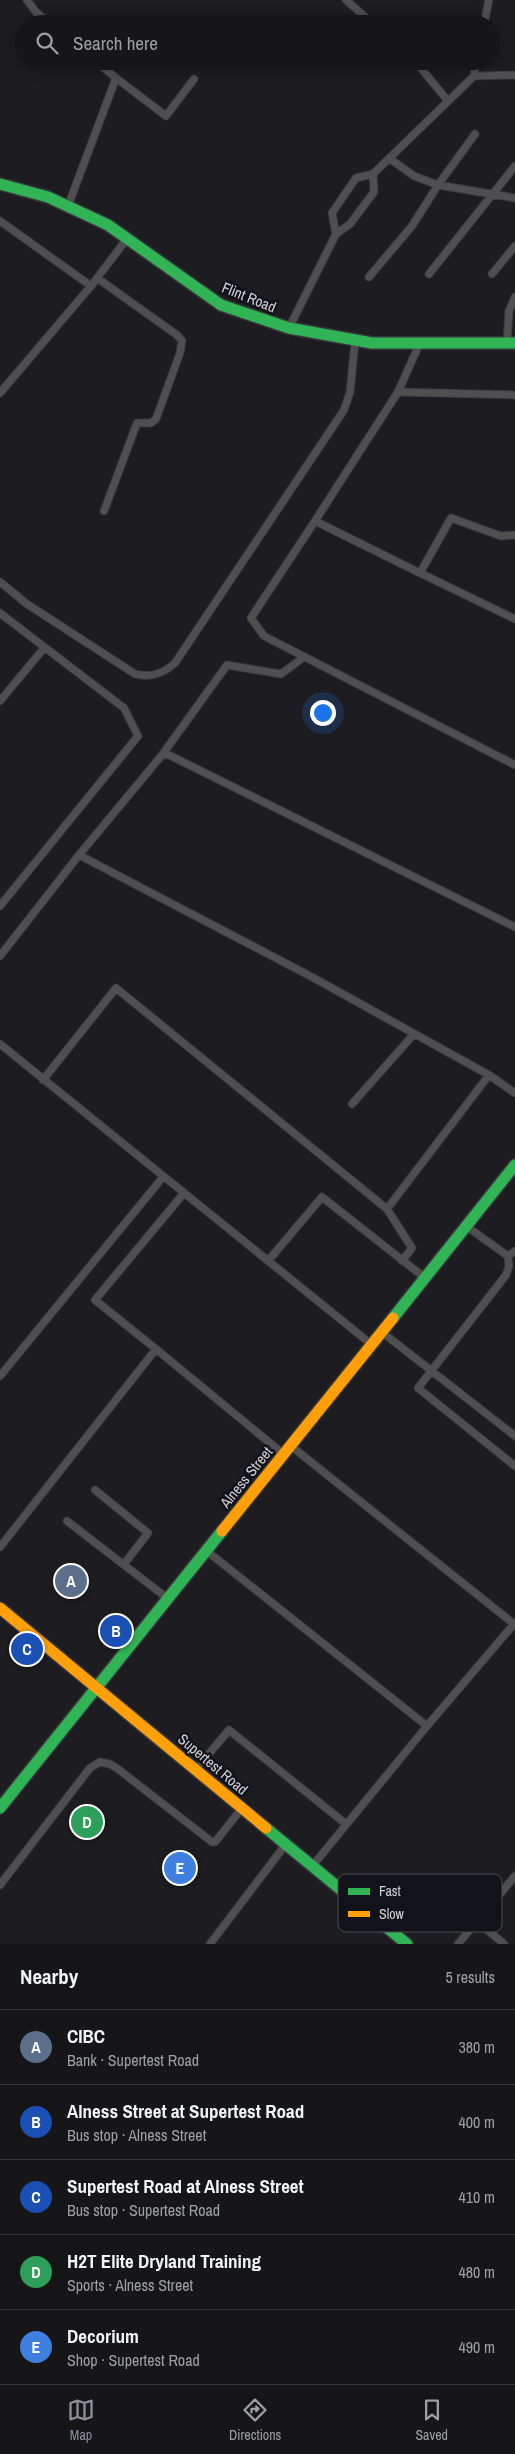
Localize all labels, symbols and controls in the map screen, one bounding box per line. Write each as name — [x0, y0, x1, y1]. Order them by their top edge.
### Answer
search box — [15, 15, 500, 70]
icon: search — [33, 29, 61, 57]
text: Search here — [73, 30, 158, 56]
street label: Flint Road — [219, 277, 279, 317]
your location — [310, 700, 336, 726]
street label: Alness Street — [214, 1442, 278, 1513]
pin: A — [55, 1562, 87, 1600]
pin: B — [100, 1612, 132, 1650]
pin: C — [11, 1630, 43, 1668]
street label: Supertest Road — [174, 1728, 252, 1800]
pin: D — [71, 1803, 103, 1841]
pin: E — [164, 1849, 196, 1887]
legend — [338, 1874, 502, 1932]
text: Fast — [379, 1882, 401, 1900]
text: Slow — [379, 1905, 405, 1923]
text: Nearby — [20, 1962, 78, 1991]
text: 5 results — [445, 1966, 495, 1988]
text: CIBC — [67, 2023, 105, 2049]
text: A — [31, 2036, 41, 2058]
text: 380 m — [459, 2036, 495, 2058]
text: Bank · Supertest Road — [67, 2049, 199, 2071]
text: Alness Street at Supertest Road — [67, 2098, 304, 2124]
text: B — [31, 2111, 41, 2133]
text: 400 m — [459, 2111, 495, 2133]
text: Bus stop · Alness Street — [67, 2124, 206, 2146]
text: Supertest Road at Alness Street — [67, 2173, 304, 2199]
text: C — [31, 2186, 41, 2208]
text: 410 m — [459, 2186, 495, 2208]
text: Bus stop · Supertest Road — [67, 2199, 220, 2221]
text: H2T Elite Dryland Training — [67, 2248, 261, 2274]
text: D — [31, 2261, 41, 2283]
text: 480 m — [459, 2261, 495, 2283]
text: Sports · Alness Street — [67, 2274, 193, 2296]
text: Decorium — [67, 2323, 139, 2349]
text: E — [32, 2336, 40, 2358]
text: 490 m — [459, 2336, 495, 2358]
text: Shop · Supertest Road — [67, 2349, 200, 2371]
tab: Map — [67, 2396, 95, 2444]
tab: Directions — [229, 2396, 281, 2444]
tab: Saved — [415, 2396, 448, 2444]

